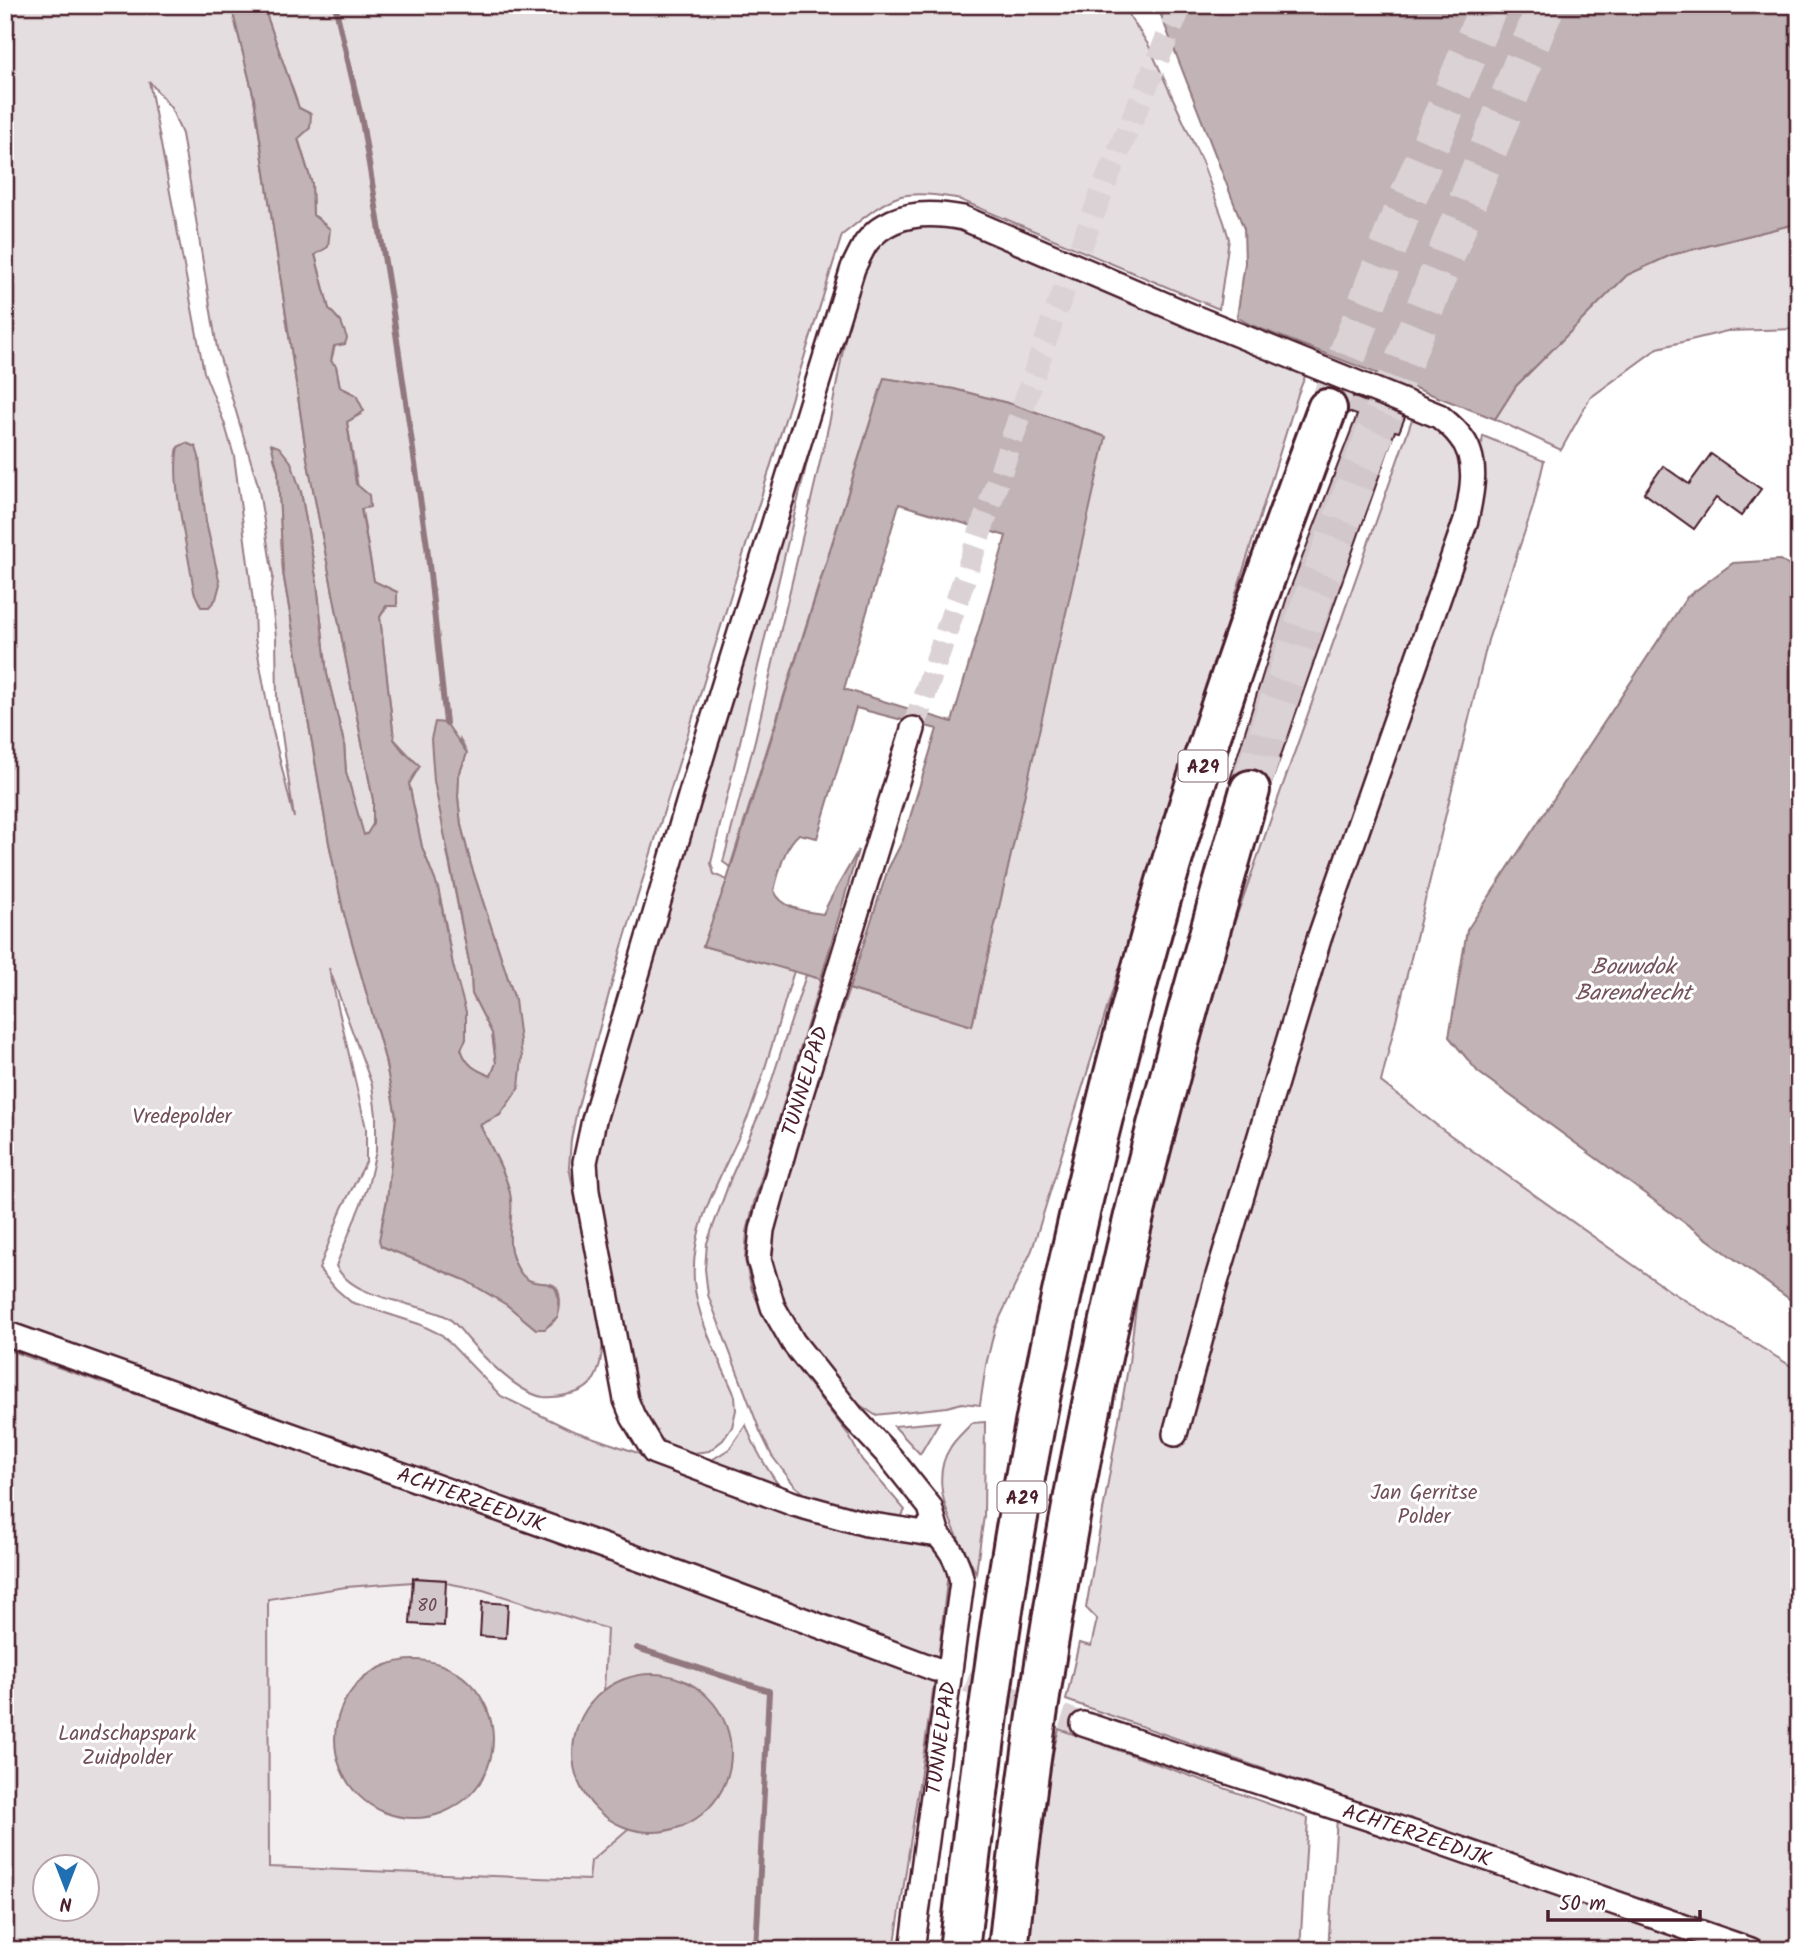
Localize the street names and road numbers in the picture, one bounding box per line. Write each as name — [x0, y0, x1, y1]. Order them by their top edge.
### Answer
road number: A29 — [1178, 750, 1228, 782]
street label: TUNNELPAD — [774, 1022, 839, 1141]
street label: ACHTERZEEDIJK — [392, 1459, 550, 1542]
road number: A29 — [998, 1482, 1046, 1512]
street label: TUNNELPAD — [918, 1680, 966, 1797]
street label: ACHTERZEEDIJK — [1338, 1796, 1496, 1877]

